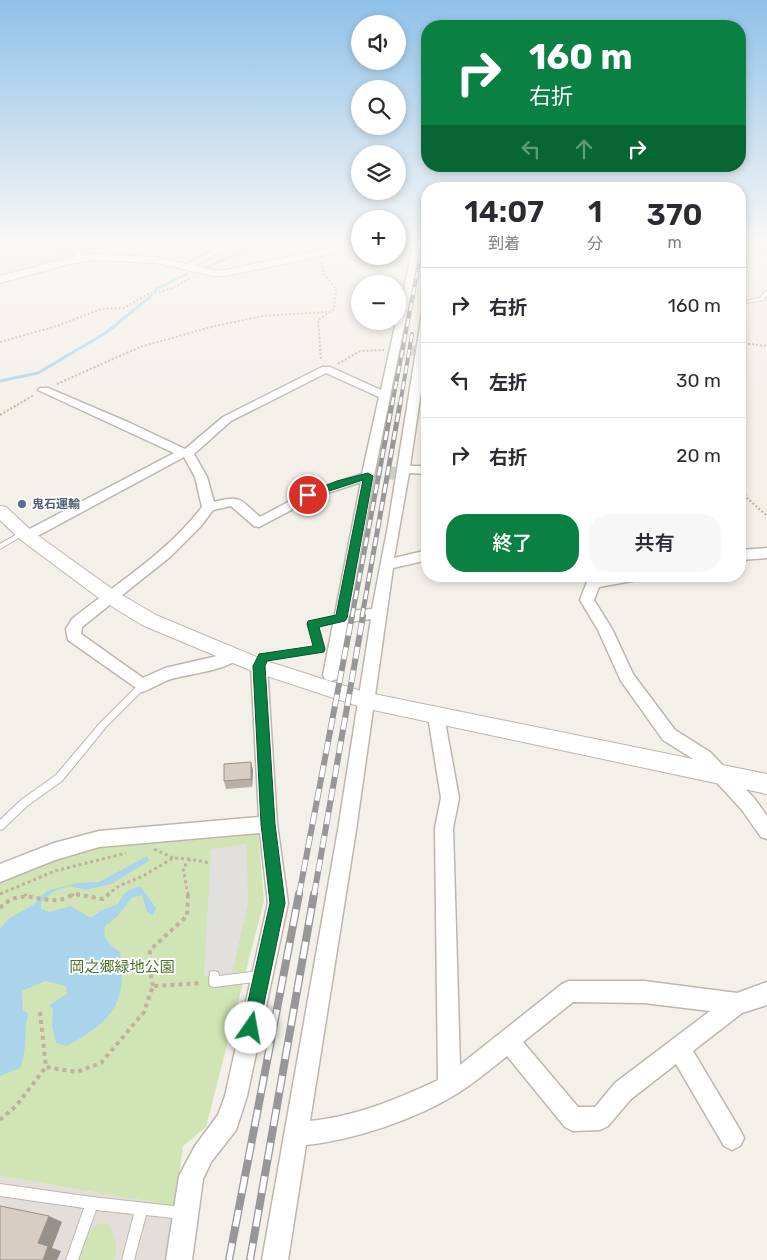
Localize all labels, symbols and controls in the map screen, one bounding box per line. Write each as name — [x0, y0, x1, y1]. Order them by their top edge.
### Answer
map controls — [351, 15, 406, 330]
button: sound — [351, 15, 406, 70]
text: 160 m — [529, 36, 633, 78]
icon: right — [446, 40, 511, 105]
button: search — [351, 80, 406, 135]
text: 右折 — [529, 83, 573, 110]
icon: left — [517, 135, 545, 163]
icon: ahead — [570, 135, 598, 163]
icon: right — [623, 135, 651, 163]
button: layers — [351, 145, 406, 200]
text: 14:07 — [464, 194, 544, 230]
text: 1 — [588, 194, 602, 230]
text: 370 — [647, 197, 703, 233]
button: + — [351, 210, 406, 265]
text: m — [668, 233, 682, 252]
text: 到着 — [488, 234, 520, 253]
text: 分 — [587, 234, 603, 253]
button: − — [351, 275, 406, 330]
icon: right — [446, 291, 474, 319]
text: 160 m — [668, 294, 721, 317]
text: 右折 — [489, 296, 527, 319]
icon: left — [446, 366, 474, 394]
text: 30 m — [676, 369, 721, 392]
text: 左折 — [489, 371, 527, 394]
icon: right — [446, 441, 474, 469]
text: 20 m — [676, 444, 721, 467]
text: 右折 — [489, 446, 527, 469]
pin — [287, 474, 329, 516]
icon: arrive — [294, 481, 322, 509]
place label: 鬼石運輸 — [32, 497, 80, 511]
marker: 鬼石運輸 — [16, 498, 28, 510]
button: 終了 — [446, 514, 579, 572]
button: 共有 — [589, 514, 721, 572]
park label: 岡之郷緑地公園 — [69, 958, 175, 976]
position arrow — [224, 1001, 276, 1053]

